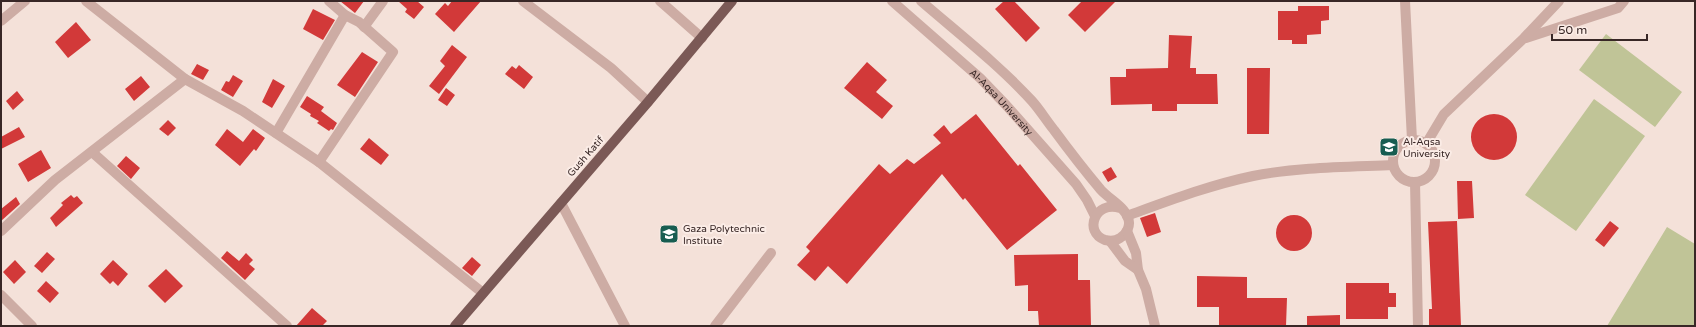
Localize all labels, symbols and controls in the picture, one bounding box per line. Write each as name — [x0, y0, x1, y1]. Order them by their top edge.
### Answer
scale bar — [1552, 16, 1647, 42]
text: 50 m — [1558, 23, 1587, 37]
street label: Al-Aqsa University — [967, 67, 1035, 139]
street label: Gush Katif — [565, 134, 607, 179]
school or university icon: Al-Aqsa University — [1378, 136, 1400, 158]
place label: Al-Aqsa University — [1403, 136, 1451, 160]
school or university icon: Gaza Polytechnic Institute — [658, 223, 680, 245]
place label: Gaza Polytechnic Institute — [683, 223, 765, 247]

